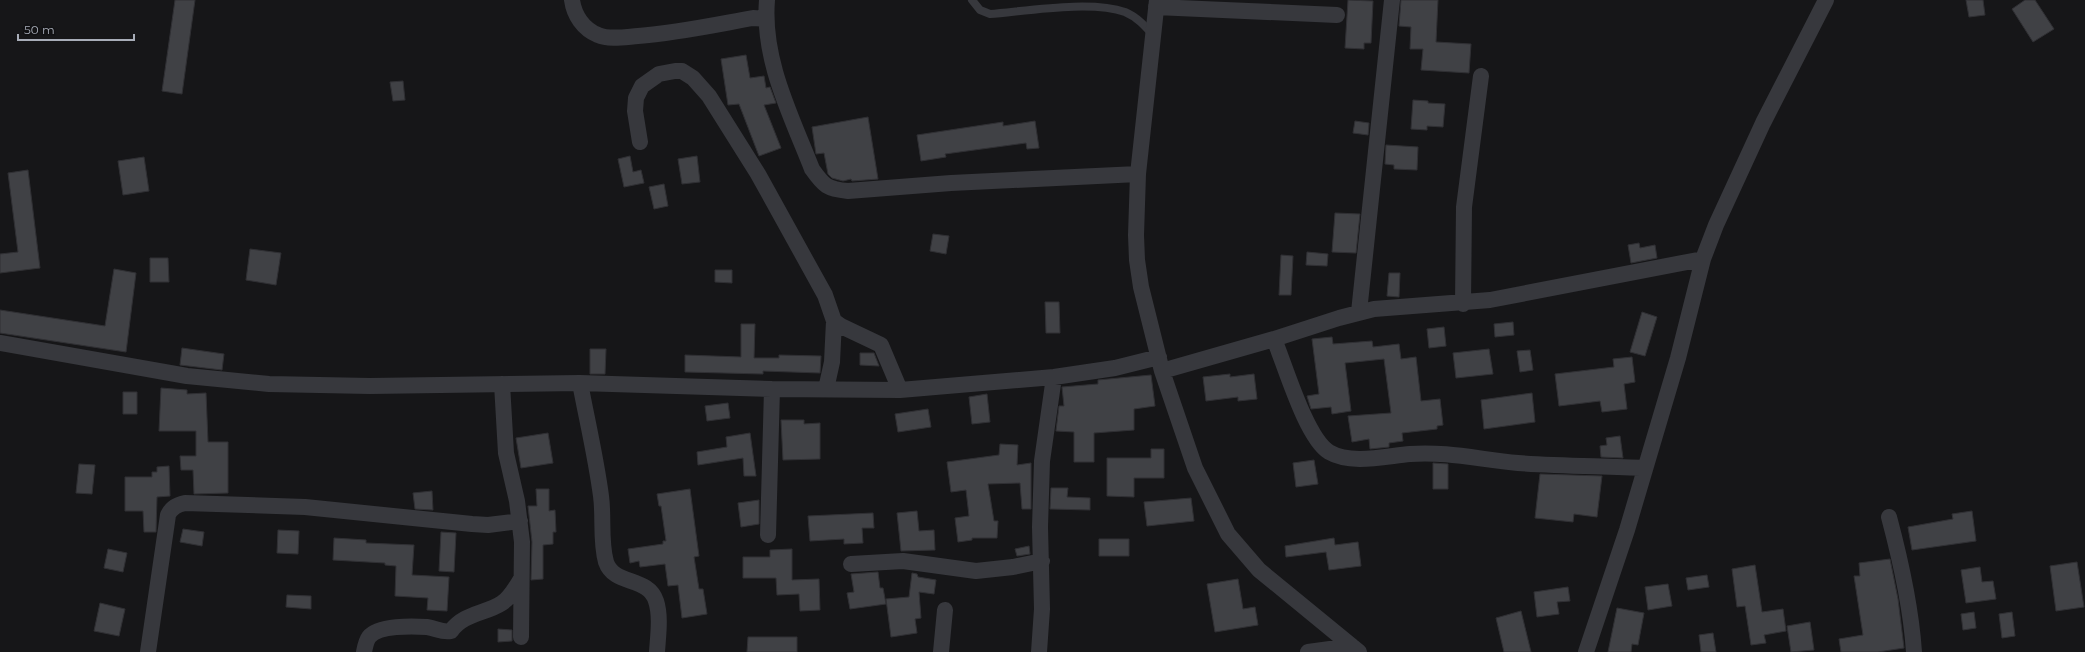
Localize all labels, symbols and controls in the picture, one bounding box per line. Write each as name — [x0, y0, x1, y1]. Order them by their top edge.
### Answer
scale bar — [18, 16, 134, 42]
text: 50 m — [24, 22, 55, 37]

